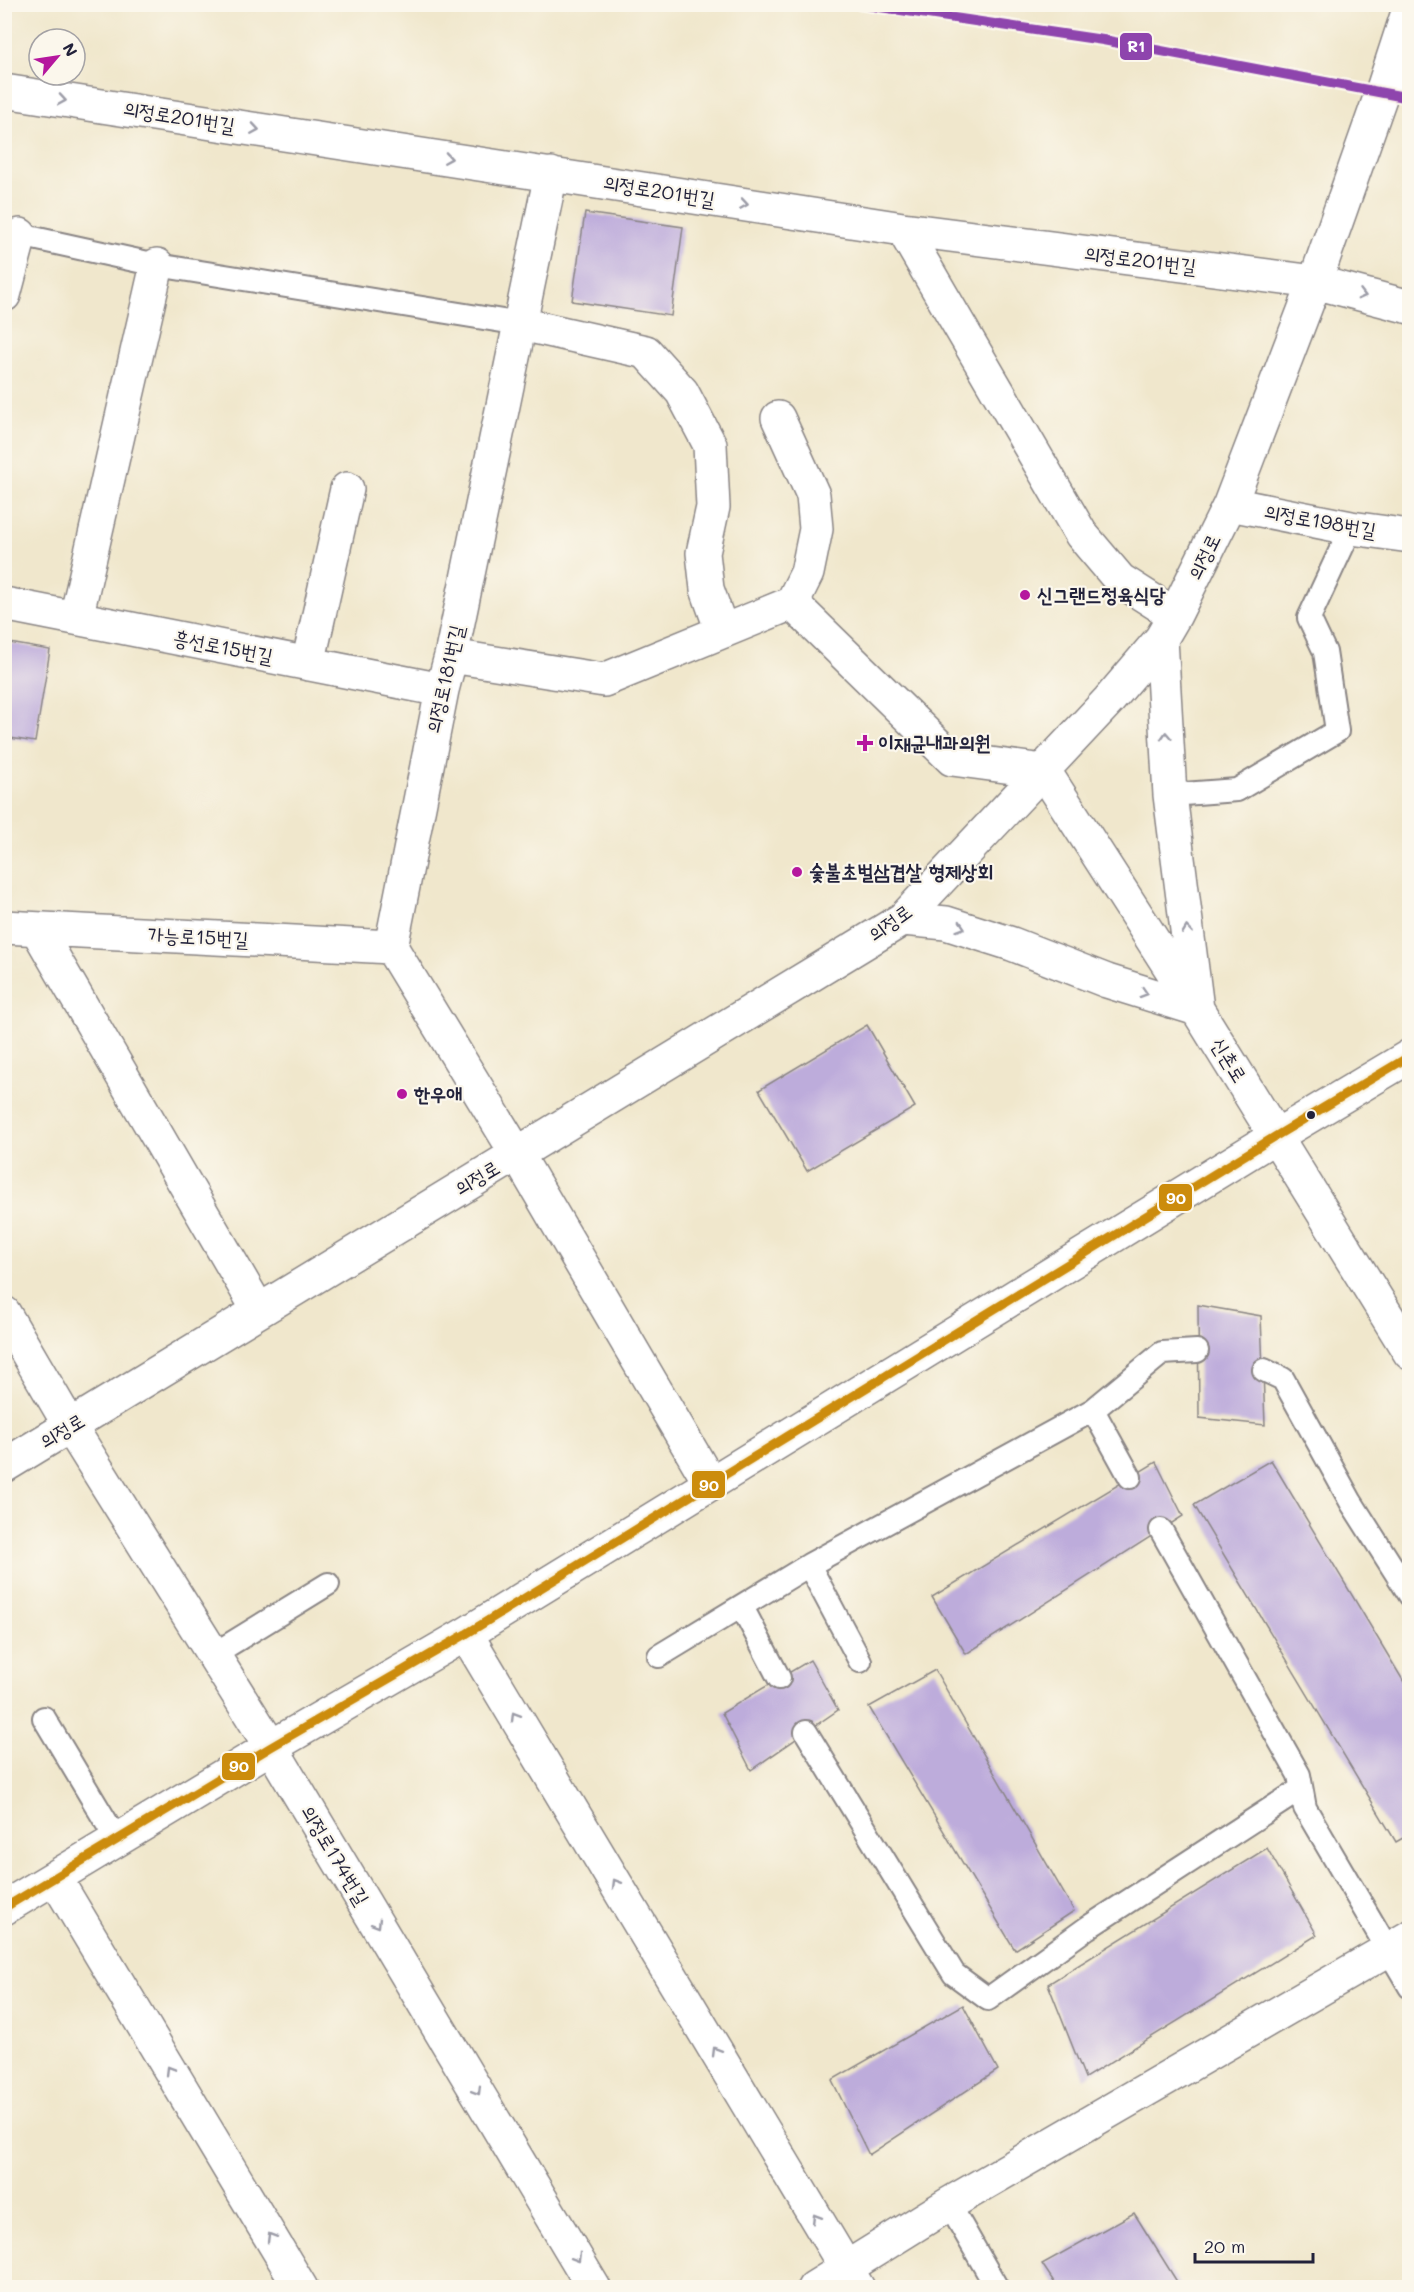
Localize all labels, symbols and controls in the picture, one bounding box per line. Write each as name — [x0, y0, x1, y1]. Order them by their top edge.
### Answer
north arrow — [27, 27, 87, 87]
line badge: R1 — [1119, 32, 1153, 61]
text: R1 — [1127, 35, 1145, 56]
text: N — [58, 39, 83, 60]
one-way arrow — [58, 93, 67, 105]
street label: 의정로201번길 — [121, 94, 237, 138]
one-way arrow — [250, 122, 260, 135]
one-way arrow — [443, 152, 453, 164]
street label: 의정로201번길 — [601, 168, 717, 212]
one-way arrow — [739, 197, 749, 210]
street label: 의정로201번길 — [1083, 239, 1198, 279]
one-way arrow — [1357, 287, 1367, 300]
street label: 의정로198번길 — [1262, 497, 1378, 543]
street label: 의정로 — [1181, 529, 1225, 584]
place label: 신그랜드정육식당 — [1037, 581, 1166, 607]
marker: 신그랜드정육식당 — [1018, 588, 1032, 602]
street label: 의정로181번길 — [419, 622, 469, 736]
street label: 흥선로15번길 — [171, 624, 275, 668]
place label: 이재균내과의원 — [878, 729, 991, 755]
one-way arrow — [1160, 732, 1173, 741]
marker: 이재균내과의원 — [856, 734, 874, 752]
place label: 숯불초벌삼겹살 형제상회 — [809, 858, 993, 884]
marker: 숯불초벌삼겹살 형제상회 — [790, 865, 804, 879]
street label: 의정로 — [862, 897, 917, 947]
street label: 가능로15번길 — [147, 920, 249, 952]
one-way arrow — [955, 920, 966, 933]
one-way arrow — [1181, 926, 1194, 935]
one-way arrow — [1138, 986, 1149, 998]
street label: 신촌로 — [1206, 1032, 1254, 1087]
place label: 한우애 — [413, 1080, 462, 1106]
marker: 한우애 — [395, 1087, 409, 1101]
unlabelled marker — [1305, 1109, 1317, 1121]
street label: 의정로 — [449, 1154, 504, 1201]
line badge: 90 — [1158, 1183, 1193, 1212]
text: 90 — [1166, 1187, 1186, 1208]
street label: 의정로 — [34, 1407, 89, 1454]
line badge: 90 — [691, 1470, 726, 1499]
text: 90 — [699, 1474, 719, 1495]
one-way arrow — [511, 1712, 523, 1722]
line badge: 90 — [221, 1752, 256, 1781]
text: 90 — [229, 1755, 249, 1776]
street label: 의정로174번길 — [296, 1800, 376, 1909]
one-way arrow — [611, 1879, 623, 1889]
one-way arrow — [369, 1918, 381, 1928]
one-way arrow — [711, 2047, 723, 2057]
one-way arrow — [166, 2066, 178, 2076]
one-way arrow — [469, 2085, 481, 2095]
one-way arrow — [811, 2214, 823, 2224]
scale bar — [1195, 2226, 1314, 2264]
one-way arrow — [266, 2233, 278, 2243]
text: 20 m — [1204, 2234, 1245, 2258]
one-way arrow — [570, 2252, 581, 2262]

